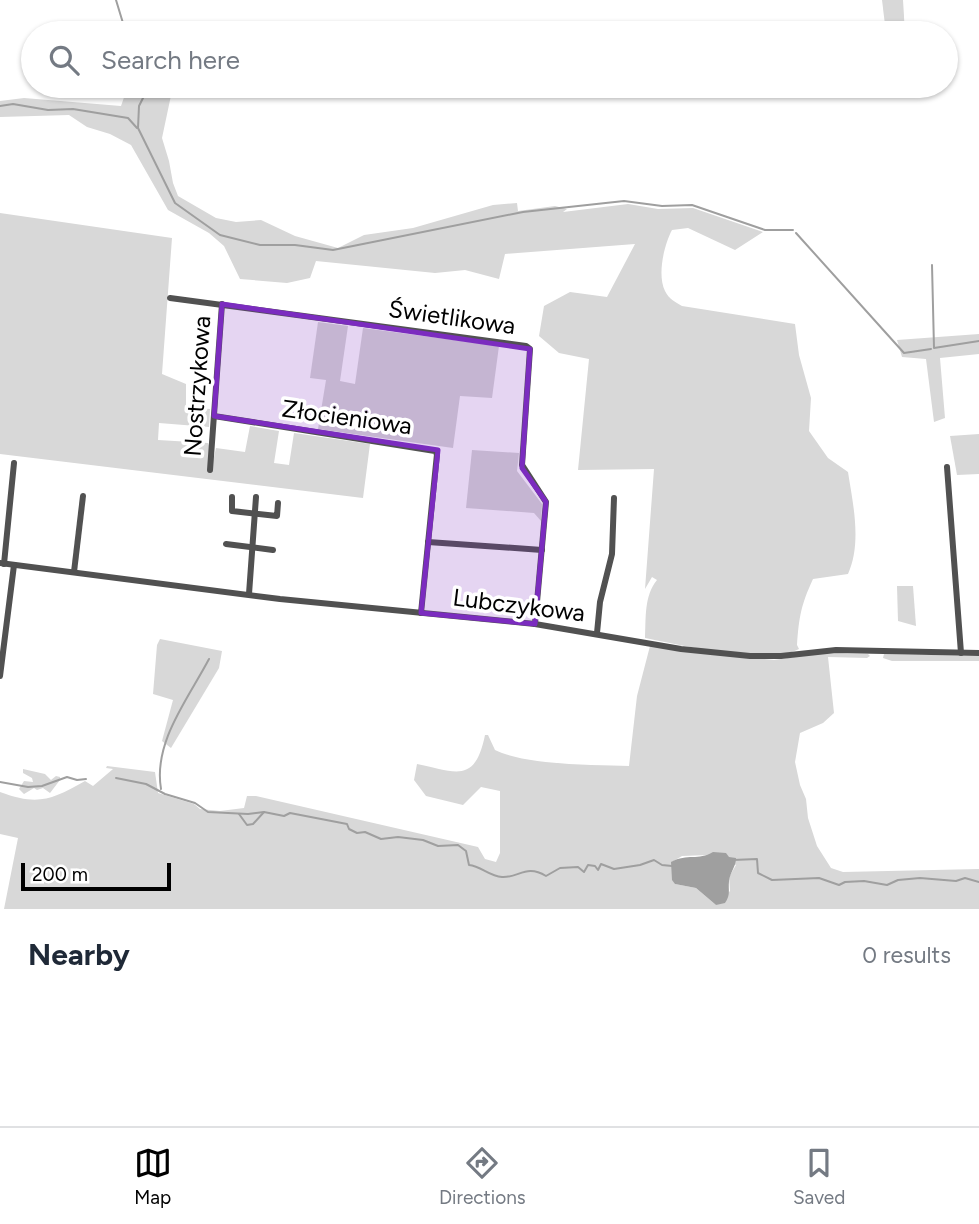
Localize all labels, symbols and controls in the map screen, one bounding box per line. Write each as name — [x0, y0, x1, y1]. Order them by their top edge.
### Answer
search box — [21, 21, 958, 98]
icon: search — [45, 41, 83, 79]
text: Search here — [101, 44, 240, 76]
street label: Świetlikowa — [387, 294, 517, 340]
street label: Nostrzykowa — [178, 315, 216, 457]
street label: Złocieniowa — [280, 394, 414, 440]
street label: Lubczykowa — [451, 582, 587, 628]
scale bar — [21, 860, 172, 892]
text: 200 m — [32, 863, 88, 886]
text: Nearby — [28, 936, 130, 973]
text: 0 results — [862, 941, 951, 969]
tab: Map — [134, 1144, 172, 1209]
tab: Directions — [439, 1144, 526, 1209]
tab: Saved — [793, 1144, 845, 1209]

